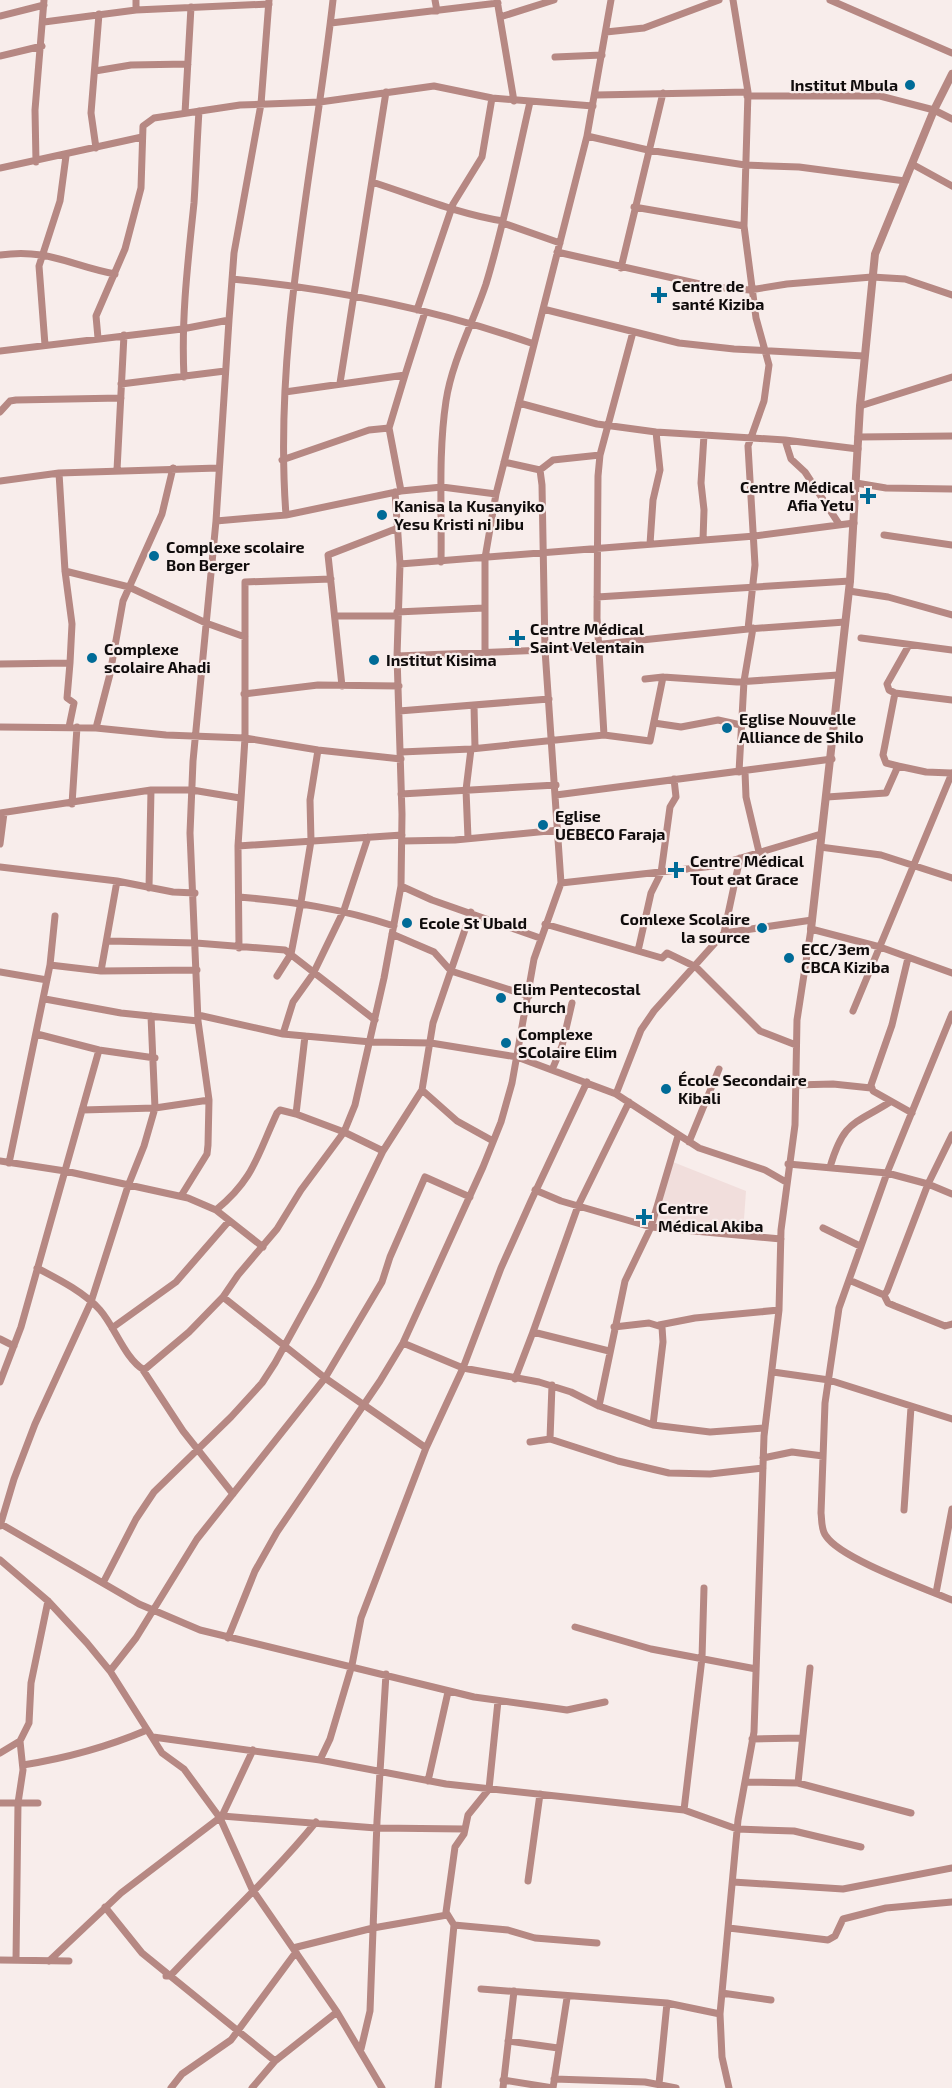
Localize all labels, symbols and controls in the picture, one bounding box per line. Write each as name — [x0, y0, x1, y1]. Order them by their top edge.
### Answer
place label: Institut Mbula — [790, 75, 898, 94]
marker: Institut Mbula — [903, 78, 917, 92]
place label: Centre de santé Kiziba — [672, 276, 764, 313]
marker: Centre de santé Kiziba — [650, 286, 668, 304]
place label: Centre Médical Afia Yetu — [740, 477, 855, 514]
marker: Centre Médical Afia Yetu — [859, 487, 877, 505]
place label: Kanisa la Kusanyiko Yesu Kristi ni Jibu — [394, 496, 545, 533]
marker: Kanisa la Kusanyiko Yesu Kristi ni Jibu — [375, 508, 389, 522]
place label: Complexe scolaire Bon Berger — [166, 537, 305, 574]
marker: Complexe scolaire Bon Berger — [147, 549, 161, 563]
place label: Centre Médical Saint Velentain — [530, 619, 645, 656]
marker: Centre Médical Saint Velentain — [508, 629, 526, 647]
place label: Complexe scolaire Ahadi — [104, 639, 211, 676]
place label: Institut Kisima — [386, 650, 497, 669]
marker: Complexe scolaire Ahadi — [85, 651, 99, 665]
marker: Institut Kisima — [367, 653, 381, 667]
place label: Eglise Nouvelle Alliance de Shilo — [739, 709, 864, 746]
marker: Eglise Nouvelle Alliance de Shilo — [720, 721, 734, 735]
place label: Eglise UEBECO Faraja — [555, 806, 665, 843]
marker: Eglise UEBECO Faraja — [536, 818, 550, 832]
place label: Centre Médical Tout eat Grace — [690, 851, 805, 888]
marker: Centre Médical Tout eat Grace — [667, 861, 685, 879]
place label: Comlexe Scolaire la source — [620, 909, 750, 946]
place label: Ecole St Ubald — [419, 913, 527, 932]
marker: Ecole St Ubald — [400, 916, 414, 930]
marker: Comlexe Scolaire la source — [755, 921, 769, 935]
place label: ECC/3em CBCA Kiziba — [801, 939, 890, 976]
marker: ECC/3em CBCA Kiziba — [782, 951, 796, 965]
place label: Elim Pentecostal Church — [513, 979, 641, 1016]
marker: Elim Pentecostal Church — [494, 991, 508, 1005]
place label: Complexe SColaire Elim — [518, 1024, 617, 1061]
marker: Complexe SColaire Elim — [499, 1036, 513, 1050]
place label: École Secondaire Kibali — [678, 1070, 807, 1107]
marker: École Secondaire Kibali — [659, 1082, 673, 1096]
place label: Centre Médical Akiba — [658, 1198, 763, 1235]
marker: Centre Médical Akiba — [635, 1208, 653, 1226]

